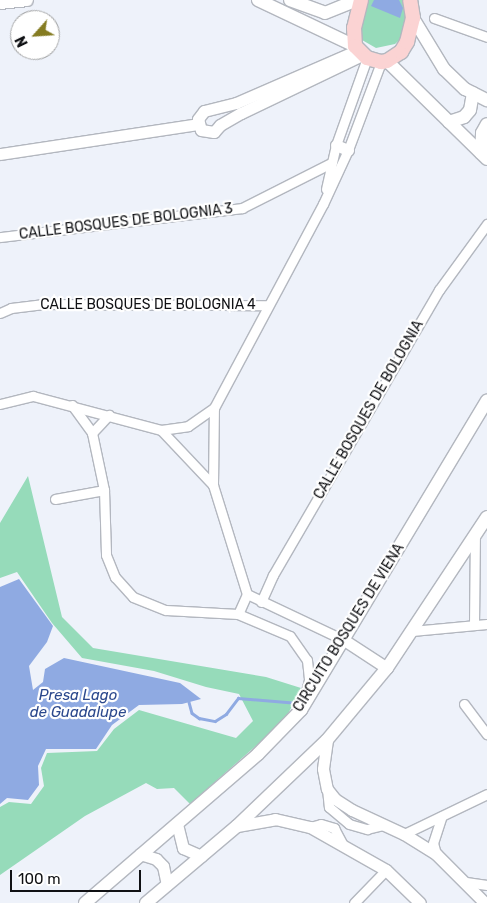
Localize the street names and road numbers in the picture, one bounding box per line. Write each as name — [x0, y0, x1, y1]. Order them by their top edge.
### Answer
street label: CALLE BOSQUES DE BOLOGNIA 3 — [18, 201, 234, 243]
street label: CALLE BOSQUES DE BOLOGNIA 4 — [40, 297, 256, 313]
street label: CALLE BOSQUES DE BOLOGNIA — [311, 318, 427, 502]
street label: CIRCUITO BOSQUES DE VIENA — [290, 541, 408, 715]

